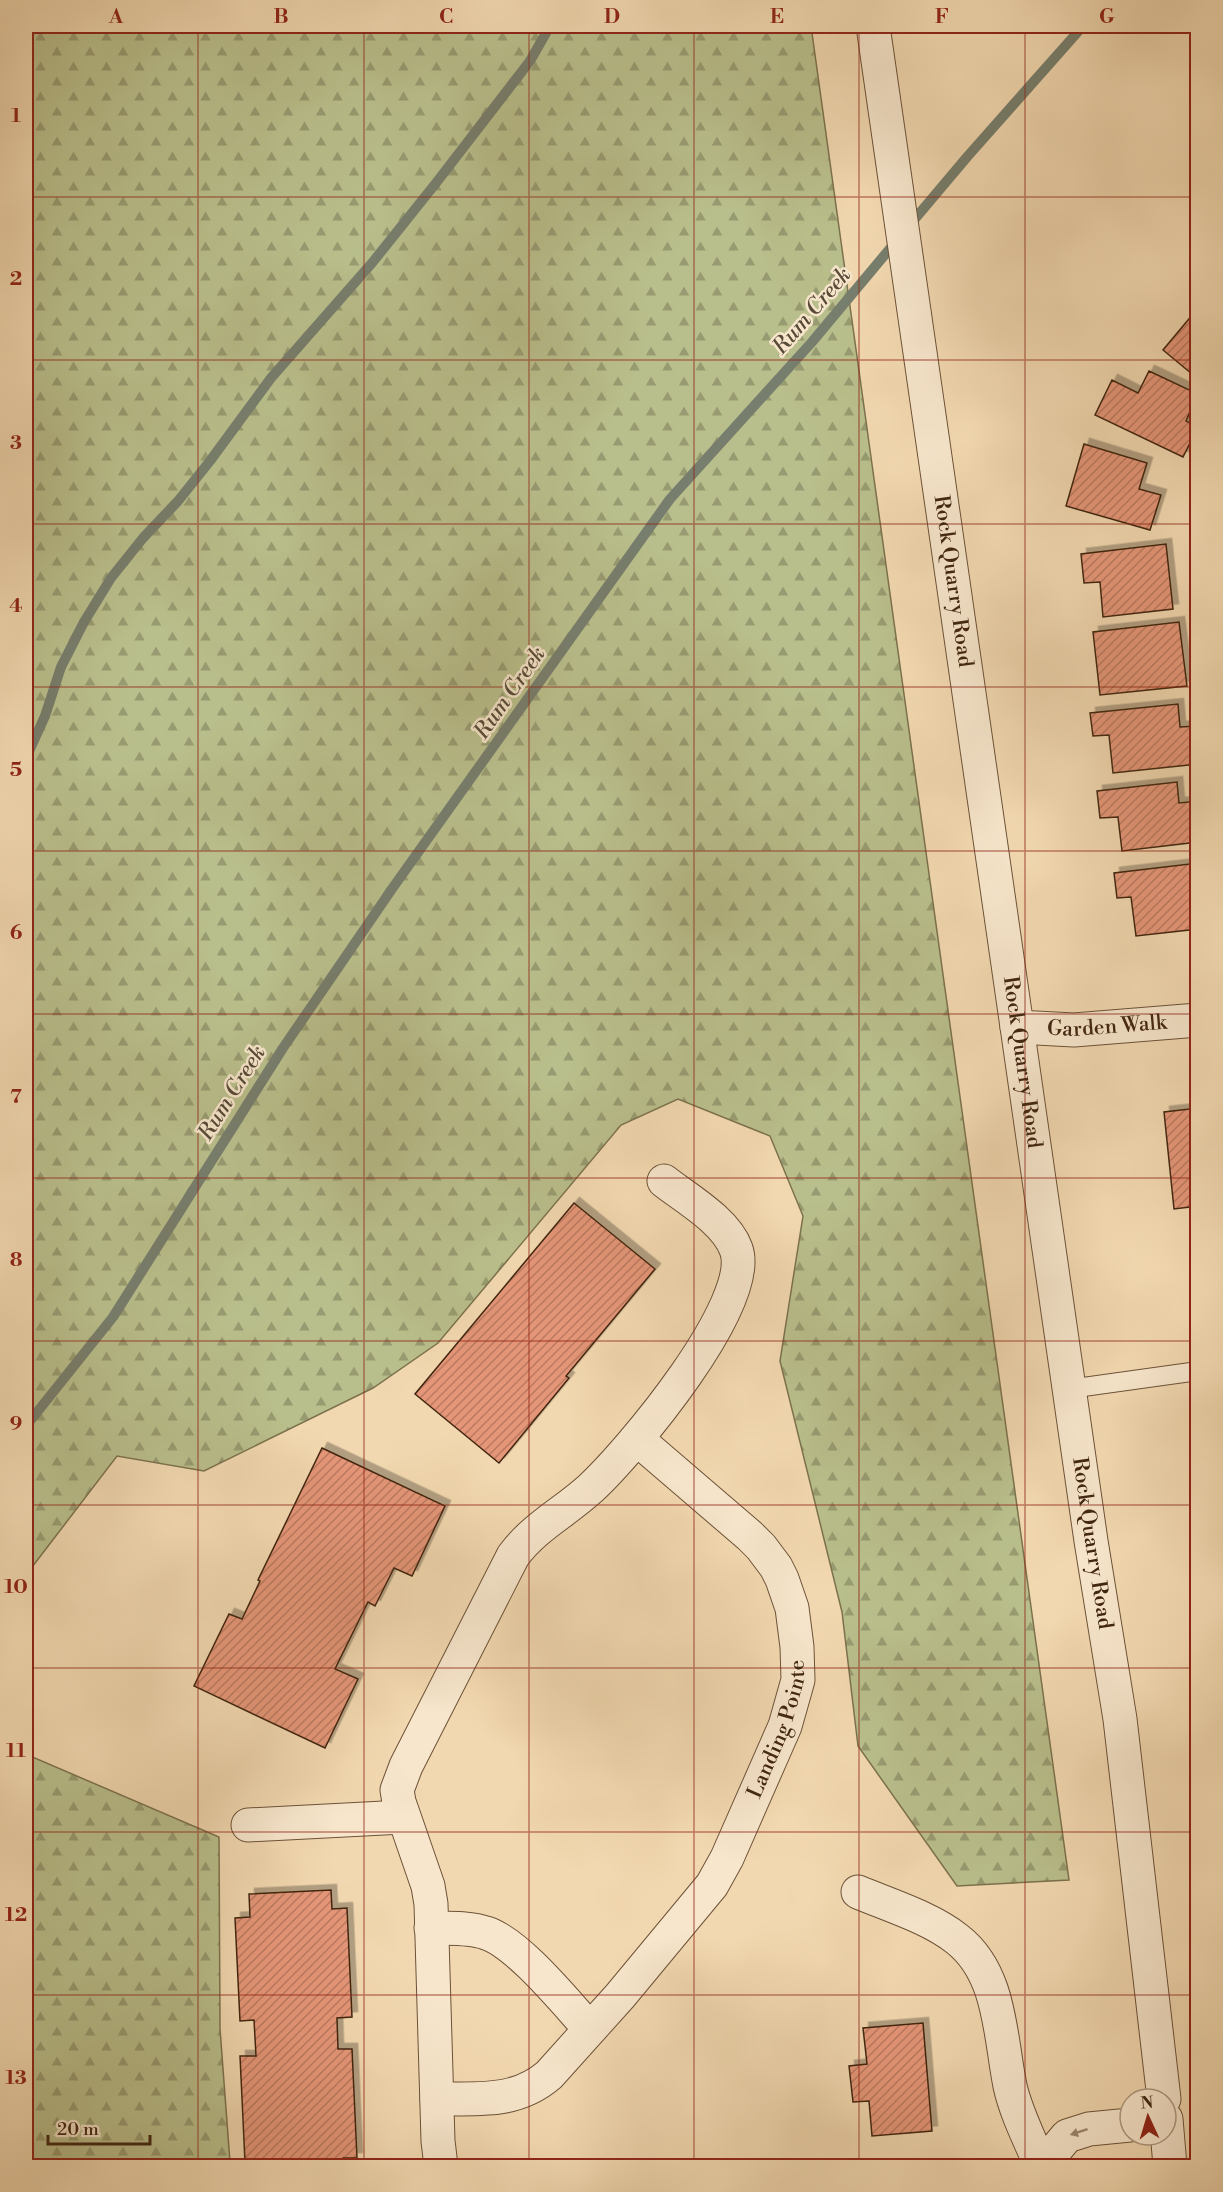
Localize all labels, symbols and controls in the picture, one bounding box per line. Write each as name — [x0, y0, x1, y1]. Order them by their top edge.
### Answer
text: A — [108, 5, 124, 30]
text: B — [273, 5, 289, 30]
text: C — [439, 5, 453, 30]
text: D — [604, 5, 620, 30]
text: E — [770, 5, 784, 30]
text: F — [935, 5, 949, 30]
text: G — [1099, 5, 1115, 30]
text: 1 — [11, 104, 21, 129]
water label: Rum Creek — [766, 262, 857, 361]
text: 2 — [10, 267, 22, 292]
text: 3 — [10, 431, 22, 456]
street label: Rock Quarry Road — [928, 493, 978, 669]
text: 4 — [9, 594, 23, 619]
water label: Rum Creek — [468, 642, 552, 745]
text: 5 — [10, 758, 22, 783]
text: 6 — [10, 921, 23, 946]
street label: Rock Quarry Road — [997, 974, 1047, 1150]
street label: Garden Walk — [1046, 1009, 1169, 1043]
water label: Rum Creek — [192, 1041, 272, 1146]
text: 7 — [10, 1085, 22, 1110]
text: 8 — [10, 1248, 23, 1273]
text: 9 — [10, 1412, 22, 1437]
street label: Rock Quarry Road — [1066, 1456, 1118, 1631]
text: 10 — [4, 1575, 28, 1600]
street label: Landing Pointe — [742, 1659, 811, 1802]
text: 11 — [6, 1739, 26, 1764]
text: 12 — [5, 1903, 27, 1928]
text: 13 — [5, 2066, 27, 2091]
north arrow — [1118, 2087, 1178, 2147]
text: N — [1140, 2093, 1154, 2113]
scale bar — [48, 2108, 150, 2146]
text: 20 m — [57, 2118, 99, 2141]
one-way arrow — [1070, 2128, 1088, 2137]

